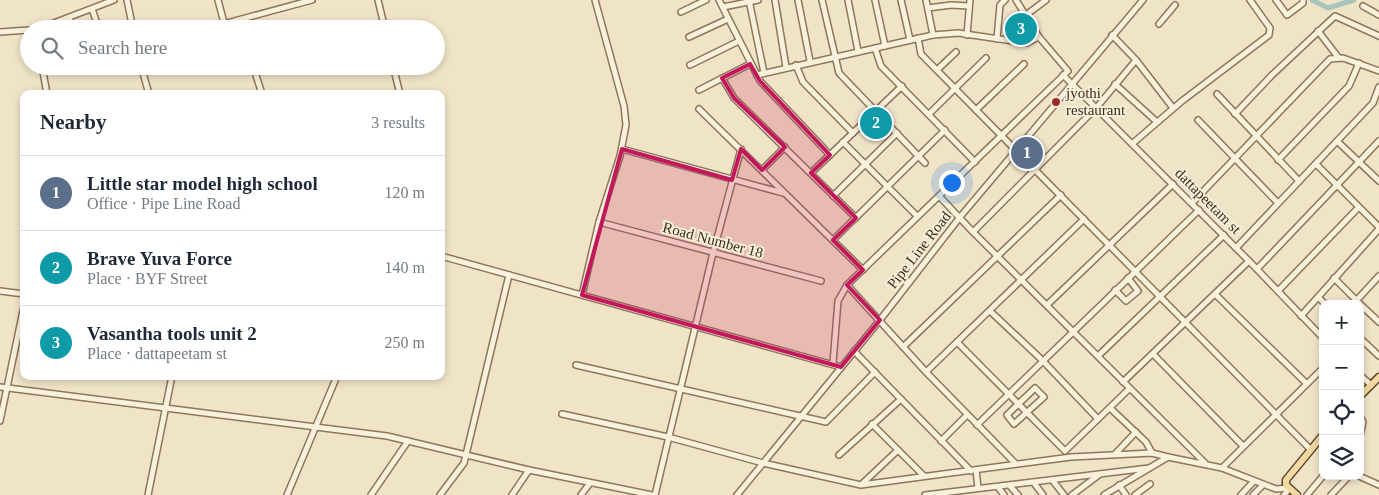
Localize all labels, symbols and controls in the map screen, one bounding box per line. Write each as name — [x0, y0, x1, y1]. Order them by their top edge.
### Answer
pin: 3 — [1005, 10, 1037, 48]
search box — [20, 20, 445, 75]
icon: search — [38, 34, 66, 62]
text: Search here — [78, 37, 167, 58]
place label: jyothi restaurant — [1065, 85, 1126, 118]
marker: jyothi restaurant — [1050, 96, 1062, 108]
pin: 2 — [860, 104, 892, 142]
text: Nearby — [40, 110, 107, 134]
text: 3 results — [371, 114, 425, 131]
pin: 1 — [1011, 134, 1043, 172]
street label: dattapeetam st — [1172, 165, 1245, 238]
your location — [939, 170, 965, 196]
text: Little star model high school — [87, 173, 318, 194]
text: 1 — [52, 184, 60, 201]
text: 120 m — [385, 184, 425, 201]
text: Office · Pipe Line Road — [87, 195, 240, 212]
street label: Pipe Line Road — [884, 208, 954, 292]
street label: Road Number 18 — [661, 219, 765, 261]
text: Brave Yuva Force — [87, 248, 232, 269]
text: 2 — [52, 259, 60, 276]
text: 140 m — [385, 259, 425, 276]
text: Place · BYF Street — [87, 270, 207, 287]
map controls — [1319, 300, 1364, 480]
button: + — [1319, 300, 1364, 345]
text: Vasantha tools unit 2 — [87, 323, 257, 344]
text: 3 — [52, 334, 60, 351]
text: 250 m — [385, 334, 425, 351]
text: Place · dattapeetam st — [87, 345, 227, 362]
button: − — [1319, 345, 1364, 390]
button: locate — [1319, 390, 1364, 435]
button: layers — [1319, 435, 1364, 480]

